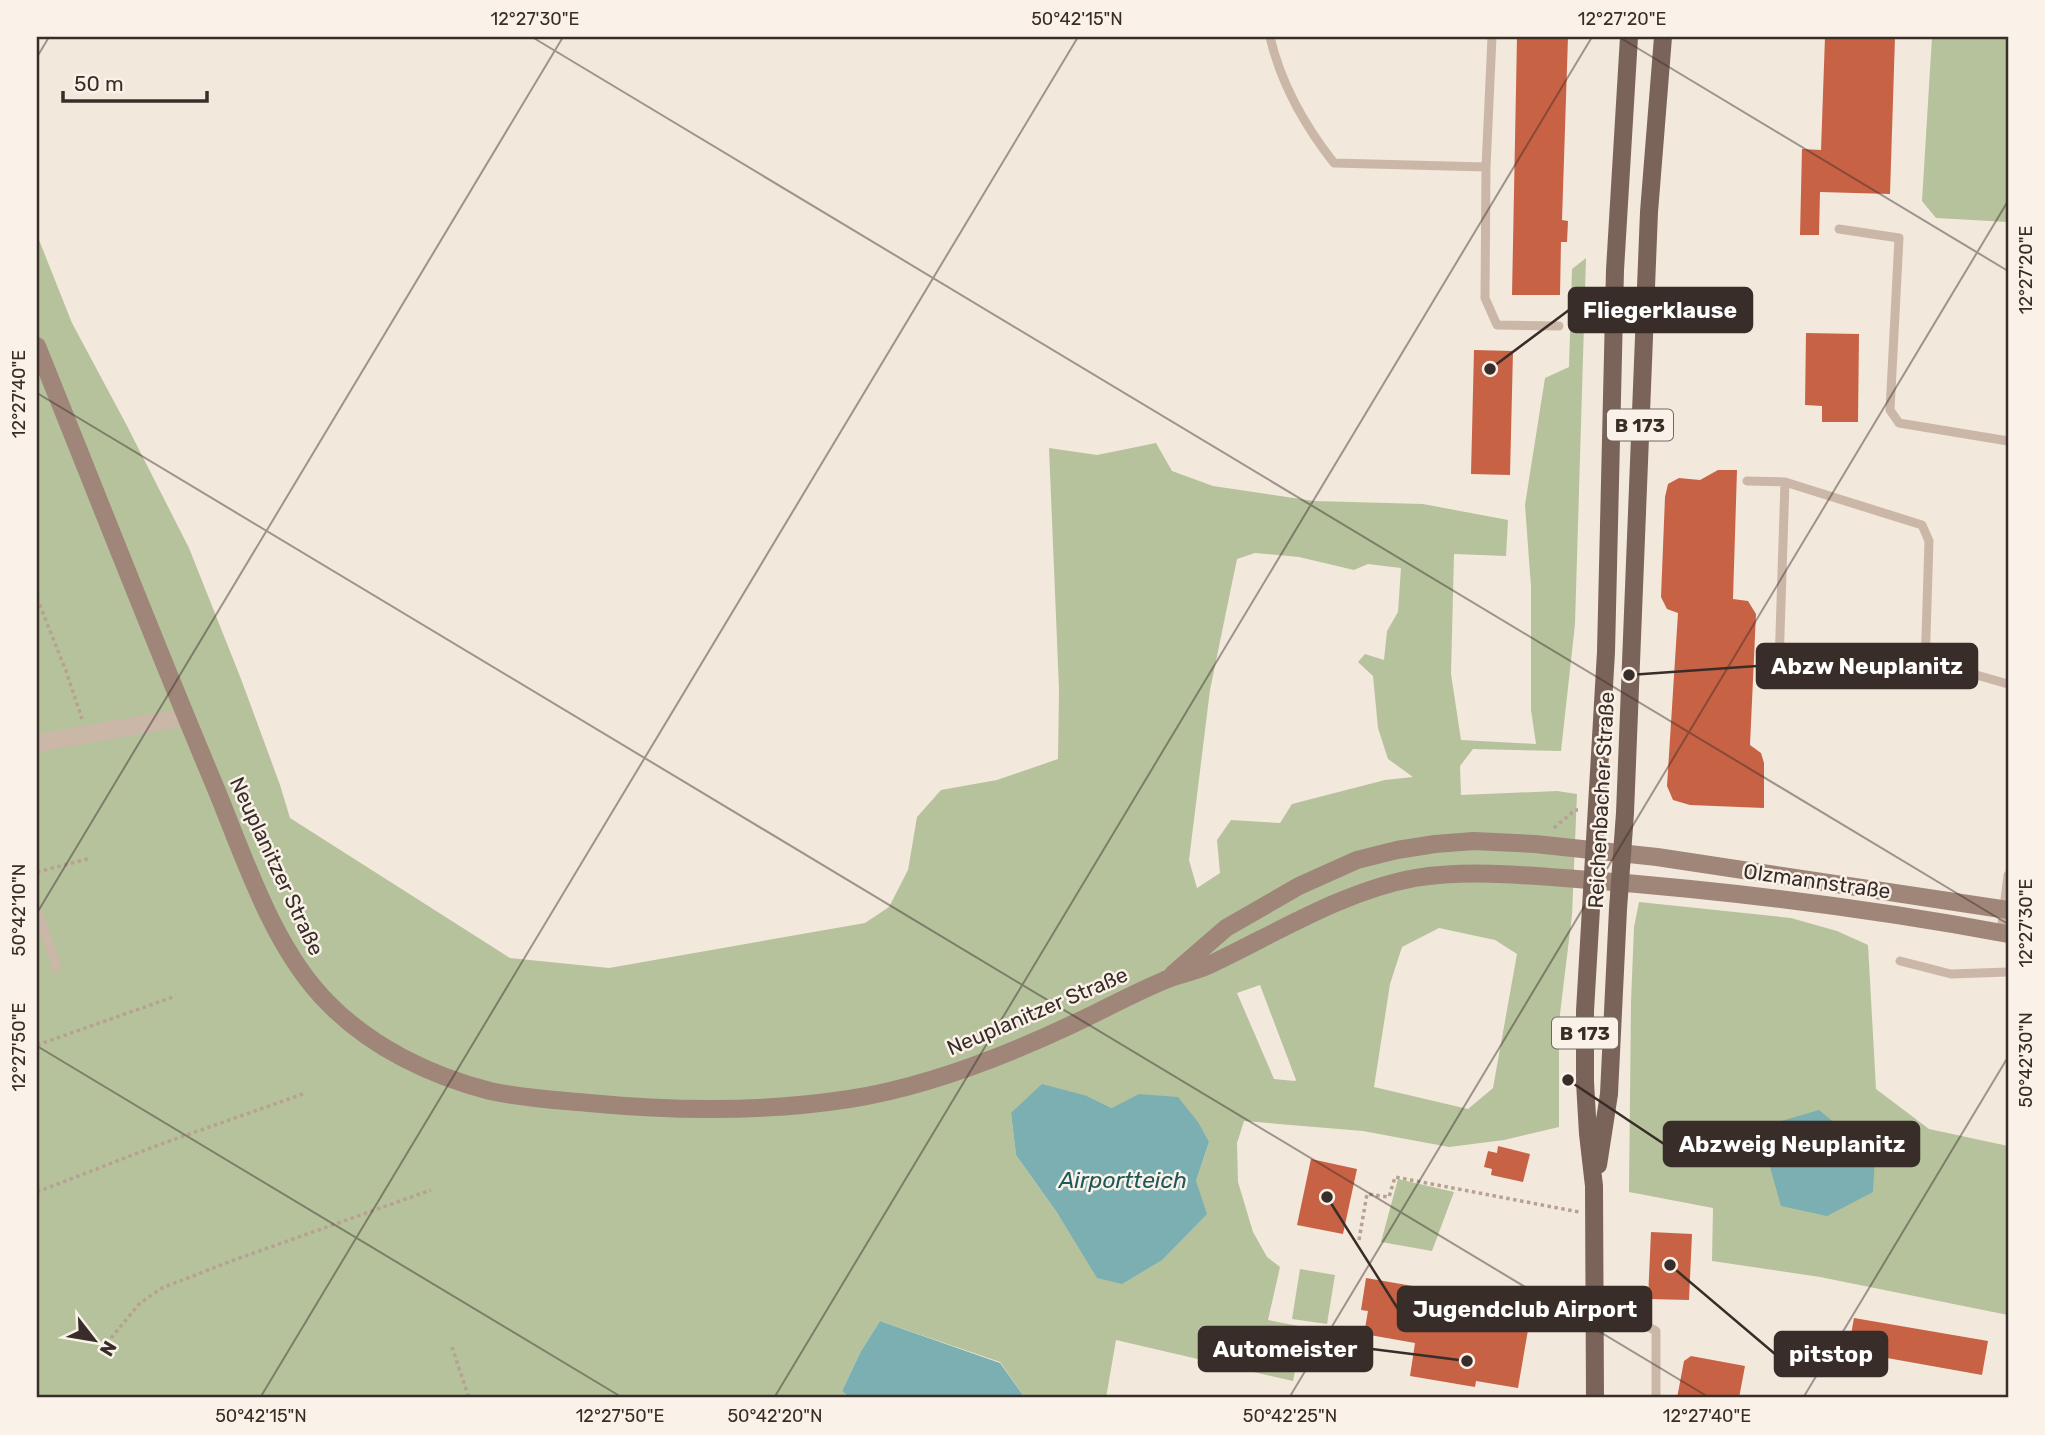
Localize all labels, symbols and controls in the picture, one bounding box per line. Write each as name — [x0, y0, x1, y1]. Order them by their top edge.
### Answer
text: 12°27'30"E — [491, 8, 579, 30]
text: 50°42'15"N — [1031, 8, 1123, 30]
text: 12°27'20"E — [1578, 8, 1666, 30]
scale bar — [63, 60, 206, 104]
text: 50 m — [74, 71, 124, 96]
text: 12°27'20"E — [2015, 226, 2037, 314]
callout: Fliegerklause — [1569, 288, 1752, 332]
text: Fliegerklause — [1583, 296, 1737, 324]
text: 12°27'40"E — [8, 350, 30, 438]
road number: B 173 — [1607, 410, 1673, 440]
callout: Abzw Neuplanitz — [1757, 644, 1977, 688]
text: Abzw Neuplanitz — [1771, 652, 1963, 680]
street label: Reichenbacher Straße — [1583, 691, 1619, 909]
street label: Neuplanitzer Straße — [225, 773, 329, 959]
street label: Olzmannstraße — [1742, 858, 1892, 904]
text: 50°42'10"N — [8, 864, 30, 956]
text: 12°27'30"E — [2015, 879, 2037, 967]
street label: Neuplanitzer Straße — [943, 962, 1131, 1060]
text: 12°27'50"E — [8, 1003, 30, 1091]
text: 50°42'30"N — [2015, 1012, 2037, 1108]
road number: B 173 — [1552, 1018, 1618, 1049]
callout: Abzweig Neuplanitz — [1664, 1122, 1919, 1166]
text: Abzweig Neuplanitz — [1679, 1130, 1905, 1158]
water label: Airportteich — [1058, 1166, 1187, 1194]
callout: Jugendclub Airport — [1398, 1287, 1651, 1331]
text: Jugendclub Airport — [1413, 1295, 1638, 1323]
north arrow — [60, 1306, 130, 1376]
callout: Automeister — [1199, 1327, 1372, 1371]
callout: pitstop — [1775, 1332, 1887, 1376]
text: Automeister — [1213, 1335, 1358, 1363]
text: N — [95, 1337, 122, 1360]
text: pitstop — [1789, 1340, 1873, 1368]
text: 50°42'15"N — [215, 1405, 307, 1427]
text: 12°27'50"E — [576, 1405, 664, 1427]
text: 50°42'20"N — [727, 1405, 823, 1427]
text: 50°42'25"N — [1243, 1405, 1337, 1427]
text: 12°27'40"E — [1663, 1405, 1751, 1427]

